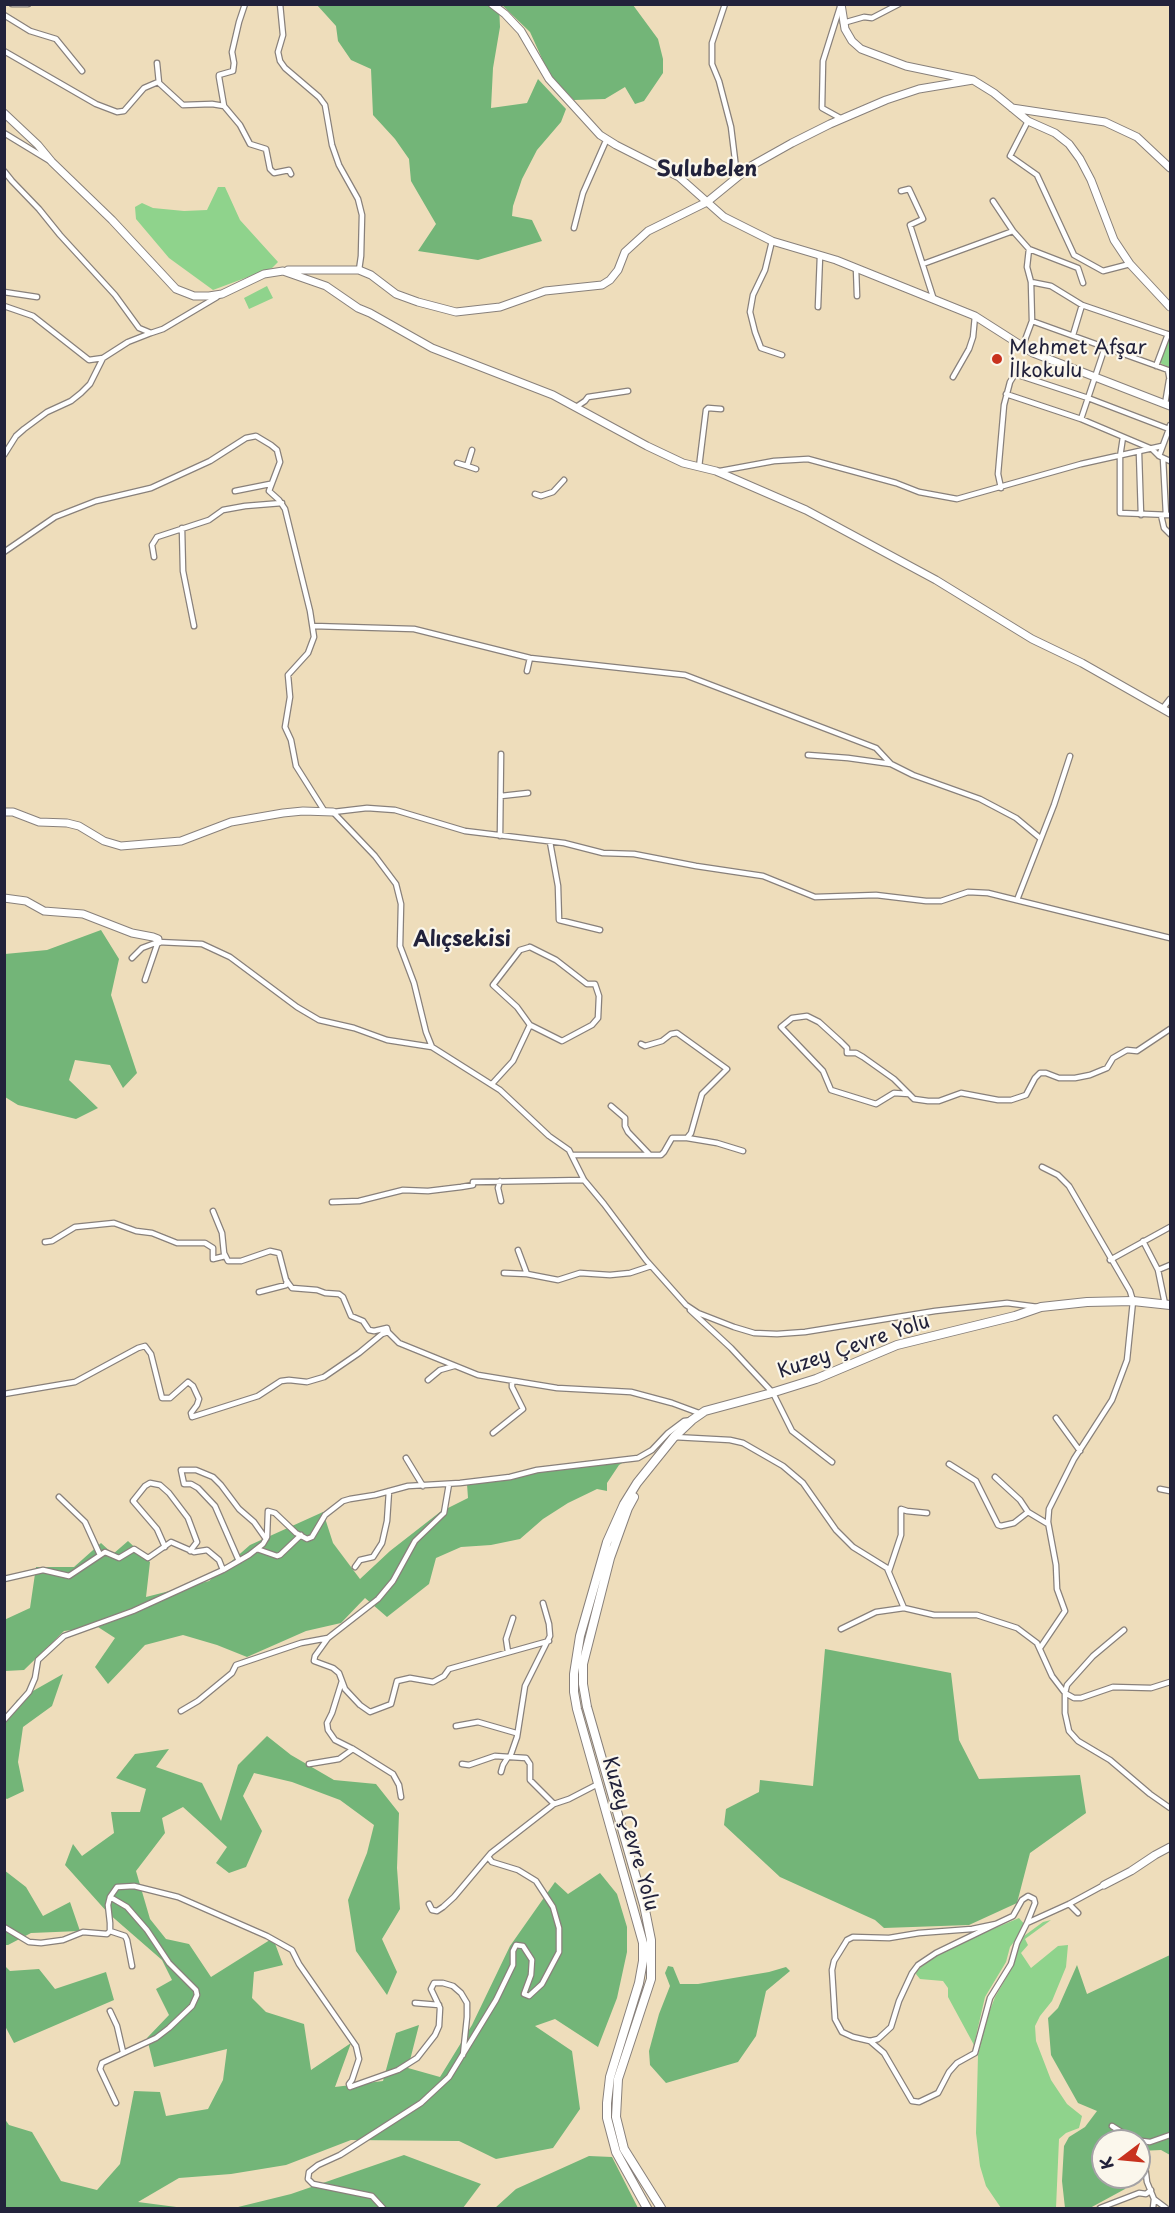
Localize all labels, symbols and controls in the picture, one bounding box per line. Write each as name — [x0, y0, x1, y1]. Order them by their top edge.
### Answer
district label: Sulubelen — [657, 157, 757, 183]
place label: Mehmet Afşar İlkokulu — [1009, 336, 1147, 383]
marker: Mehmet Afşar İlkokulu — [990, 352, 1004, 366]
district label: Alıçsekisi — [413, 927, 511, 953]
street label: Kuzey Çevre Yolu — [775, 1310, 933, 1384]
street label: Kuzey Çevre Yolu — [597, 1754, 663, 1914]
north arrow — [1091, 2129, 1151, 2189]
text: K — [1092, 2154, 1119, 2172]

